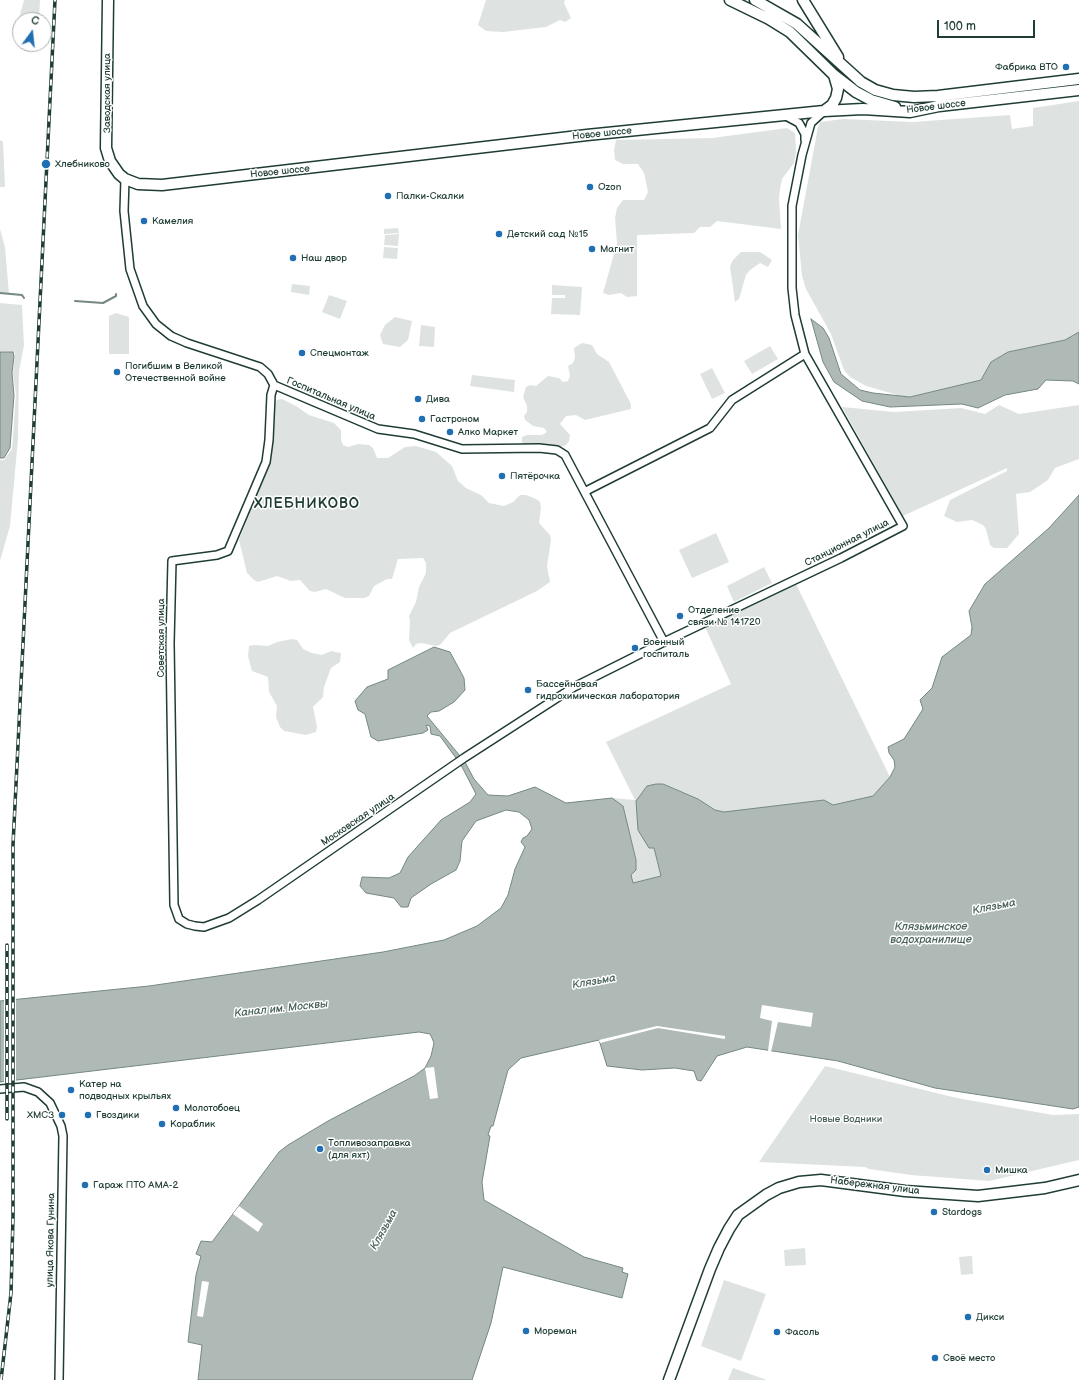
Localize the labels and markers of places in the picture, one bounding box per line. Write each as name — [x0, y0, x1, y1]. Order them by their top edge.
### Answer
place label: Фабрика ВТО — [995, 61, 1058, 73]
marker: Фабрика ВТО — [1061, 62, 1071, 72]
marker: Хлебниково — [40, 158, 52, 170]
place label: Хлебниково — [55, 158, 110, 170]
place label: Ozon — [598, 181, 621, 193]
marker: Ozon — [585, 182, 595, 192]
place label: Палки-Скалки — [396, 190, 464, 202]
marker: Палки-Скалки — [383, 191, 393, 201]
place label: Камелия — [152, 215, 193, 227]
marker: Камелия — [139, 216, 149, 226]
place label: Детский сад №15 — [507, 228, 588, 240]
marker: Детский сад №15 — [494, 229, 504, 239]
place label: Магнит — [600, 243, 634, 255]
marker: Магнит — [587, 244, 597, 254]
place label: Наш двор — [301, 252, 347, 264]
marker: Наш двор — [288, 253, 298, 263]
place label: Спецмонтаж — [310, 347, 369, 359]
marker: Спецмонтаж — [297, 348, 307, 358]
place label: Погибшим в Великой Отечественной войне — [125, 360, 226, 384]
marker: Погибшим в Великой Отечественной войне — [112, 367, 122, 377]
place label: Дива — [426, 393, 450, 405]
marker: Дива — [413, 394, 423, 404]
place label: Гастроном — [430, 413, 479, 425]
marker: Гастроном — [417, 414, 427, 424]
place label: Алко Маркет — [458, 426, 518, 438]
marker: Алко Маркет — [445, 427, 455, 437]
place label: Пятёрочка — [510, 470, 560, 482]
marker: Пятёрочка — [497, 471, 507, 481]
place label: Отделение связи № 141720 — [688, 604, 761, 628]
marker: Отделение связи № 141720 — [675, 611, 685, 621]
place label: Военный госпиталь — [643, 636, 689, 660]
marker: Военный госпиталь — [630, 643, 640, 653]
place label: Бассейновая гидрохимическая лаборатория — [536, 678, 680, 702]
marker: Бассейновая гидрохимическая лаборатория — [523, 685, 533, 695]
place label: Катер на подводных крыльях — [79, 1078, 171, 1102]
marker: Катер на подводных крыльях — [66, 1085, 76, 1095]
place label: Молотобоец — [184, 1102, 240, 1114]
marker: Молотобоец — [171, 1103, 181, 1113]
place label: ХМСЗ — [27, 1109, 54, 1121]
place label: Гвоздики — [96, 1109, 139, 1121]
marker: ХМСЗ — [57, 1110, 67, 1120]
marker: Гвоздики — [83, 1110, 93, 1120]
place label: Кораблик — [170, 1118, 215, 1130]
marker: Кораблик — [157, 1119, 167, 1129]
place label: Топливозаправка (для яхт) — [328, 1137, 411, 1160]
marker: Топливозаправка (для яхт) — [315, 1144, 325, 1154]
place label: Мишка — [995, 1164, 1028, 1176]
marker: Мишка — [982, 1165, 992, 1175]
place label: Гараж ПТО АМА-2 — [93, 1179, 178, 1191]
marker: Гараж ПТО АМА-2 — [80, 1180, 90, 1190]
place label: Stardogs — [942, 1206, 982, 1218]
marker: Stardogs — [929, 1207, 939, 1217]
place label: Дикси — [976, 1311, 1004, 1323]
marker: Дикси — [963, 1312, 973, 1322]
place label: Мореман — [534, 1325, 577, 1337]
marker: Мореман — [521, 1326, 531, 1336]
place label: Фасоль — [785, 1326, 819, 1338]
marker: Фасоль — [772, 1327, 782, 1337]
place label: Своё место — [943, 1352, 995, 1364]
marker: Своё место — [930, 1353, 940, 1363]

